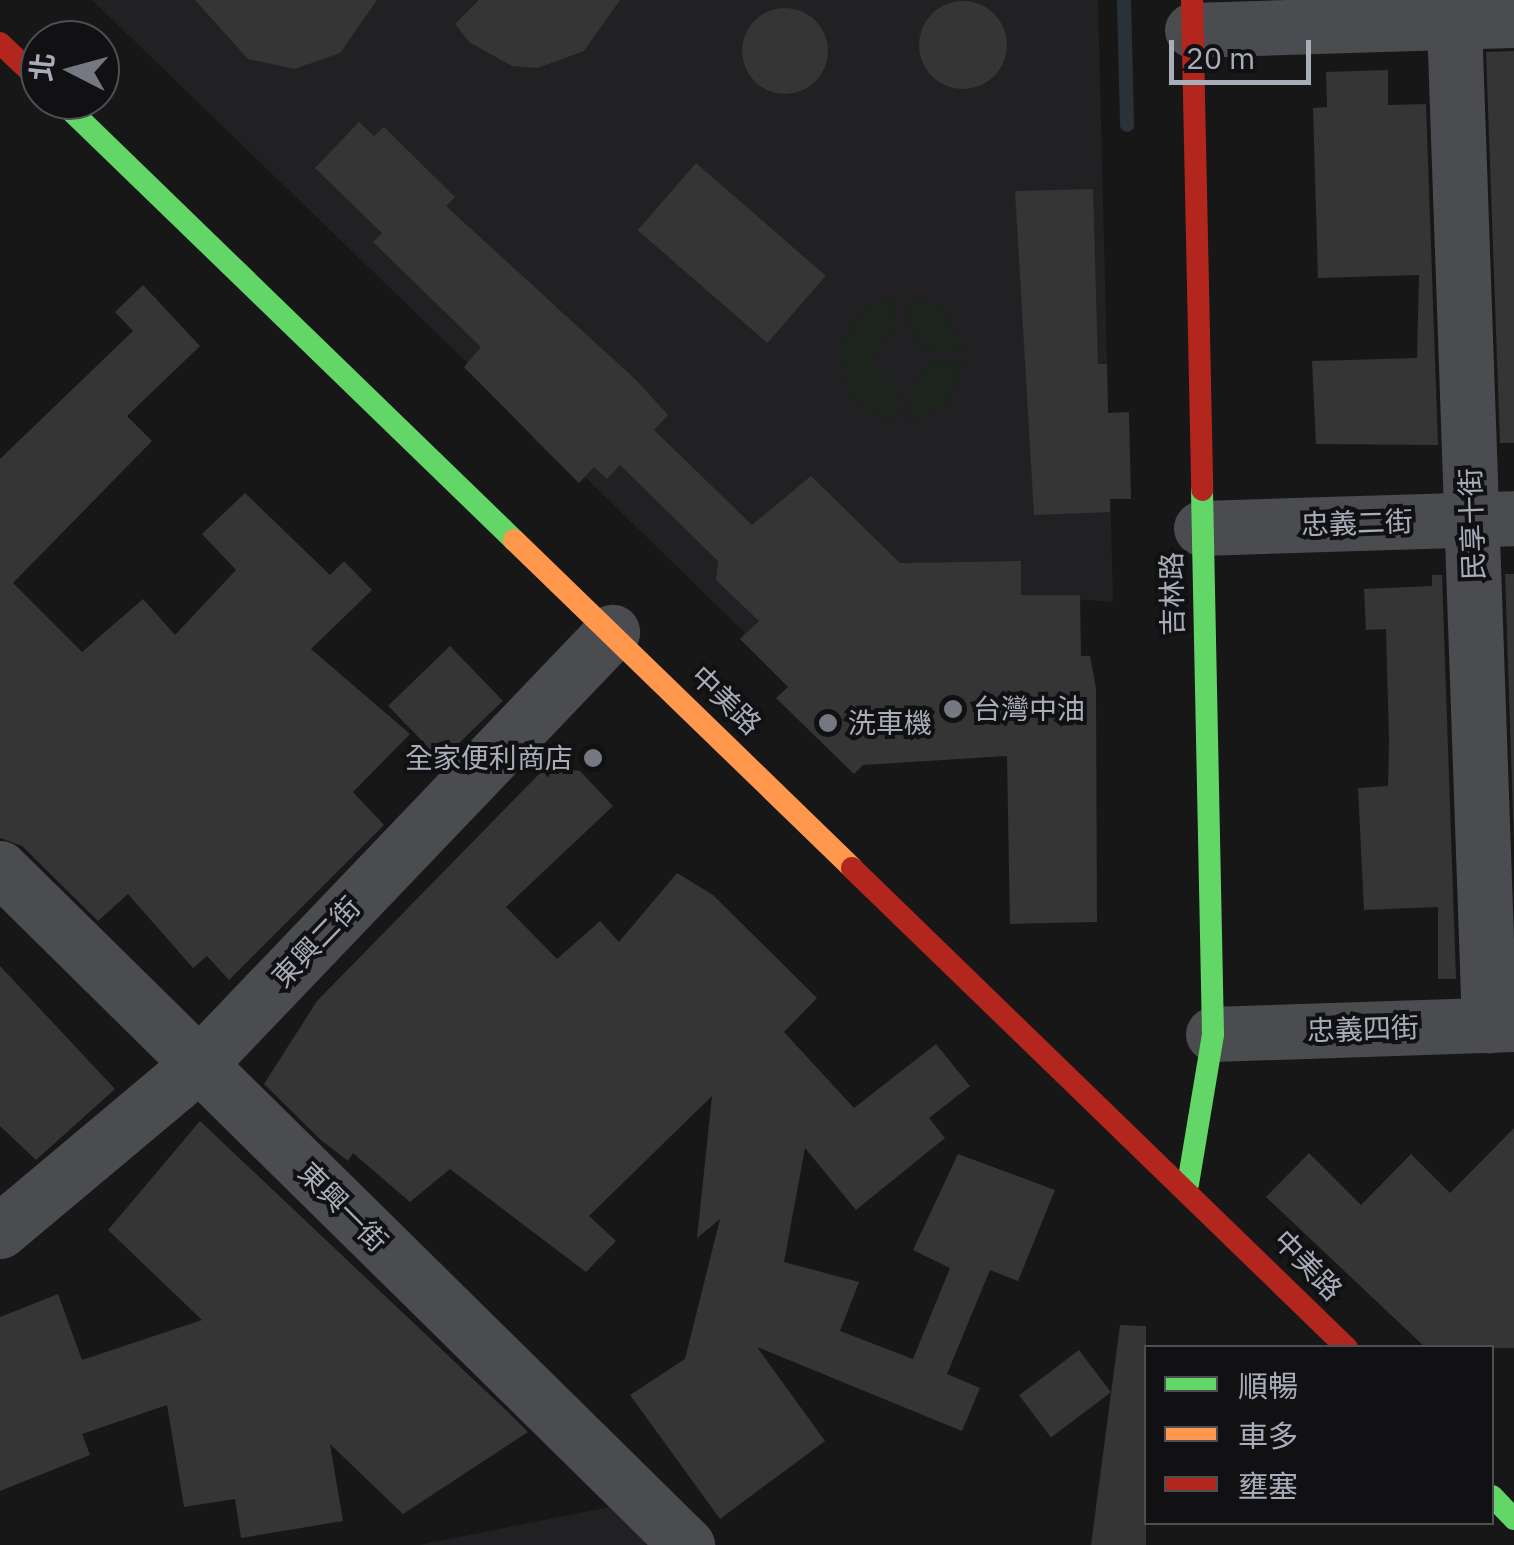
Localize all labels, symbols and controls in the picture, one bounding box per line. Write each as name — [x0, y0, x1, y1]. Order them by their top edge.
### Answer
north arrow — [20, 20, 120, 120]
scale bar — [1174, 20, 1316, 82]
text: 20 m — [1186, 38, 1255, 77]
text: 北 — [22, 51, 62, 83]
street label: 民享十街 — [1453, 467, 1491, 581]
street label: 忠義二街 — [1300, 504, 1414, 542]
street label: 吉林路 — [1154, 552, 1190, 636]
street label: 中美路 — [684, 659, 768, 741]
place label: 台灣中油 — [973, 692, 1085, 726]
marker: 台灣中油 — [942, 698, 964, 720]
place label: 洗車機 — [848, 706, 932, 740]
marker: 洗車機 — [817, 712, 839, 734]
place label: 全家便利商店 — [405, 741, 573, 775]
marker: 全家便利商店 — [582, 747, 604, 769]
street label: 東興二街 — [265, 890, 367, 994]
street label: 忠義四街 — [1306, 1010, 1420, 1048]
street label: 東興一街 — [292, 1156, 394, 1258]
street label: 中美路 — [1267, 1223, 1349, 1307]
legend — [1144, 1345, 1494, 1525]
text: 順暢 — [1238, 1366, 1298, 1405]
text: 車多 — [1238, 1416, 1298, 1455]
text: 壅塞 — [1238, 1466, 1298, 1505]

